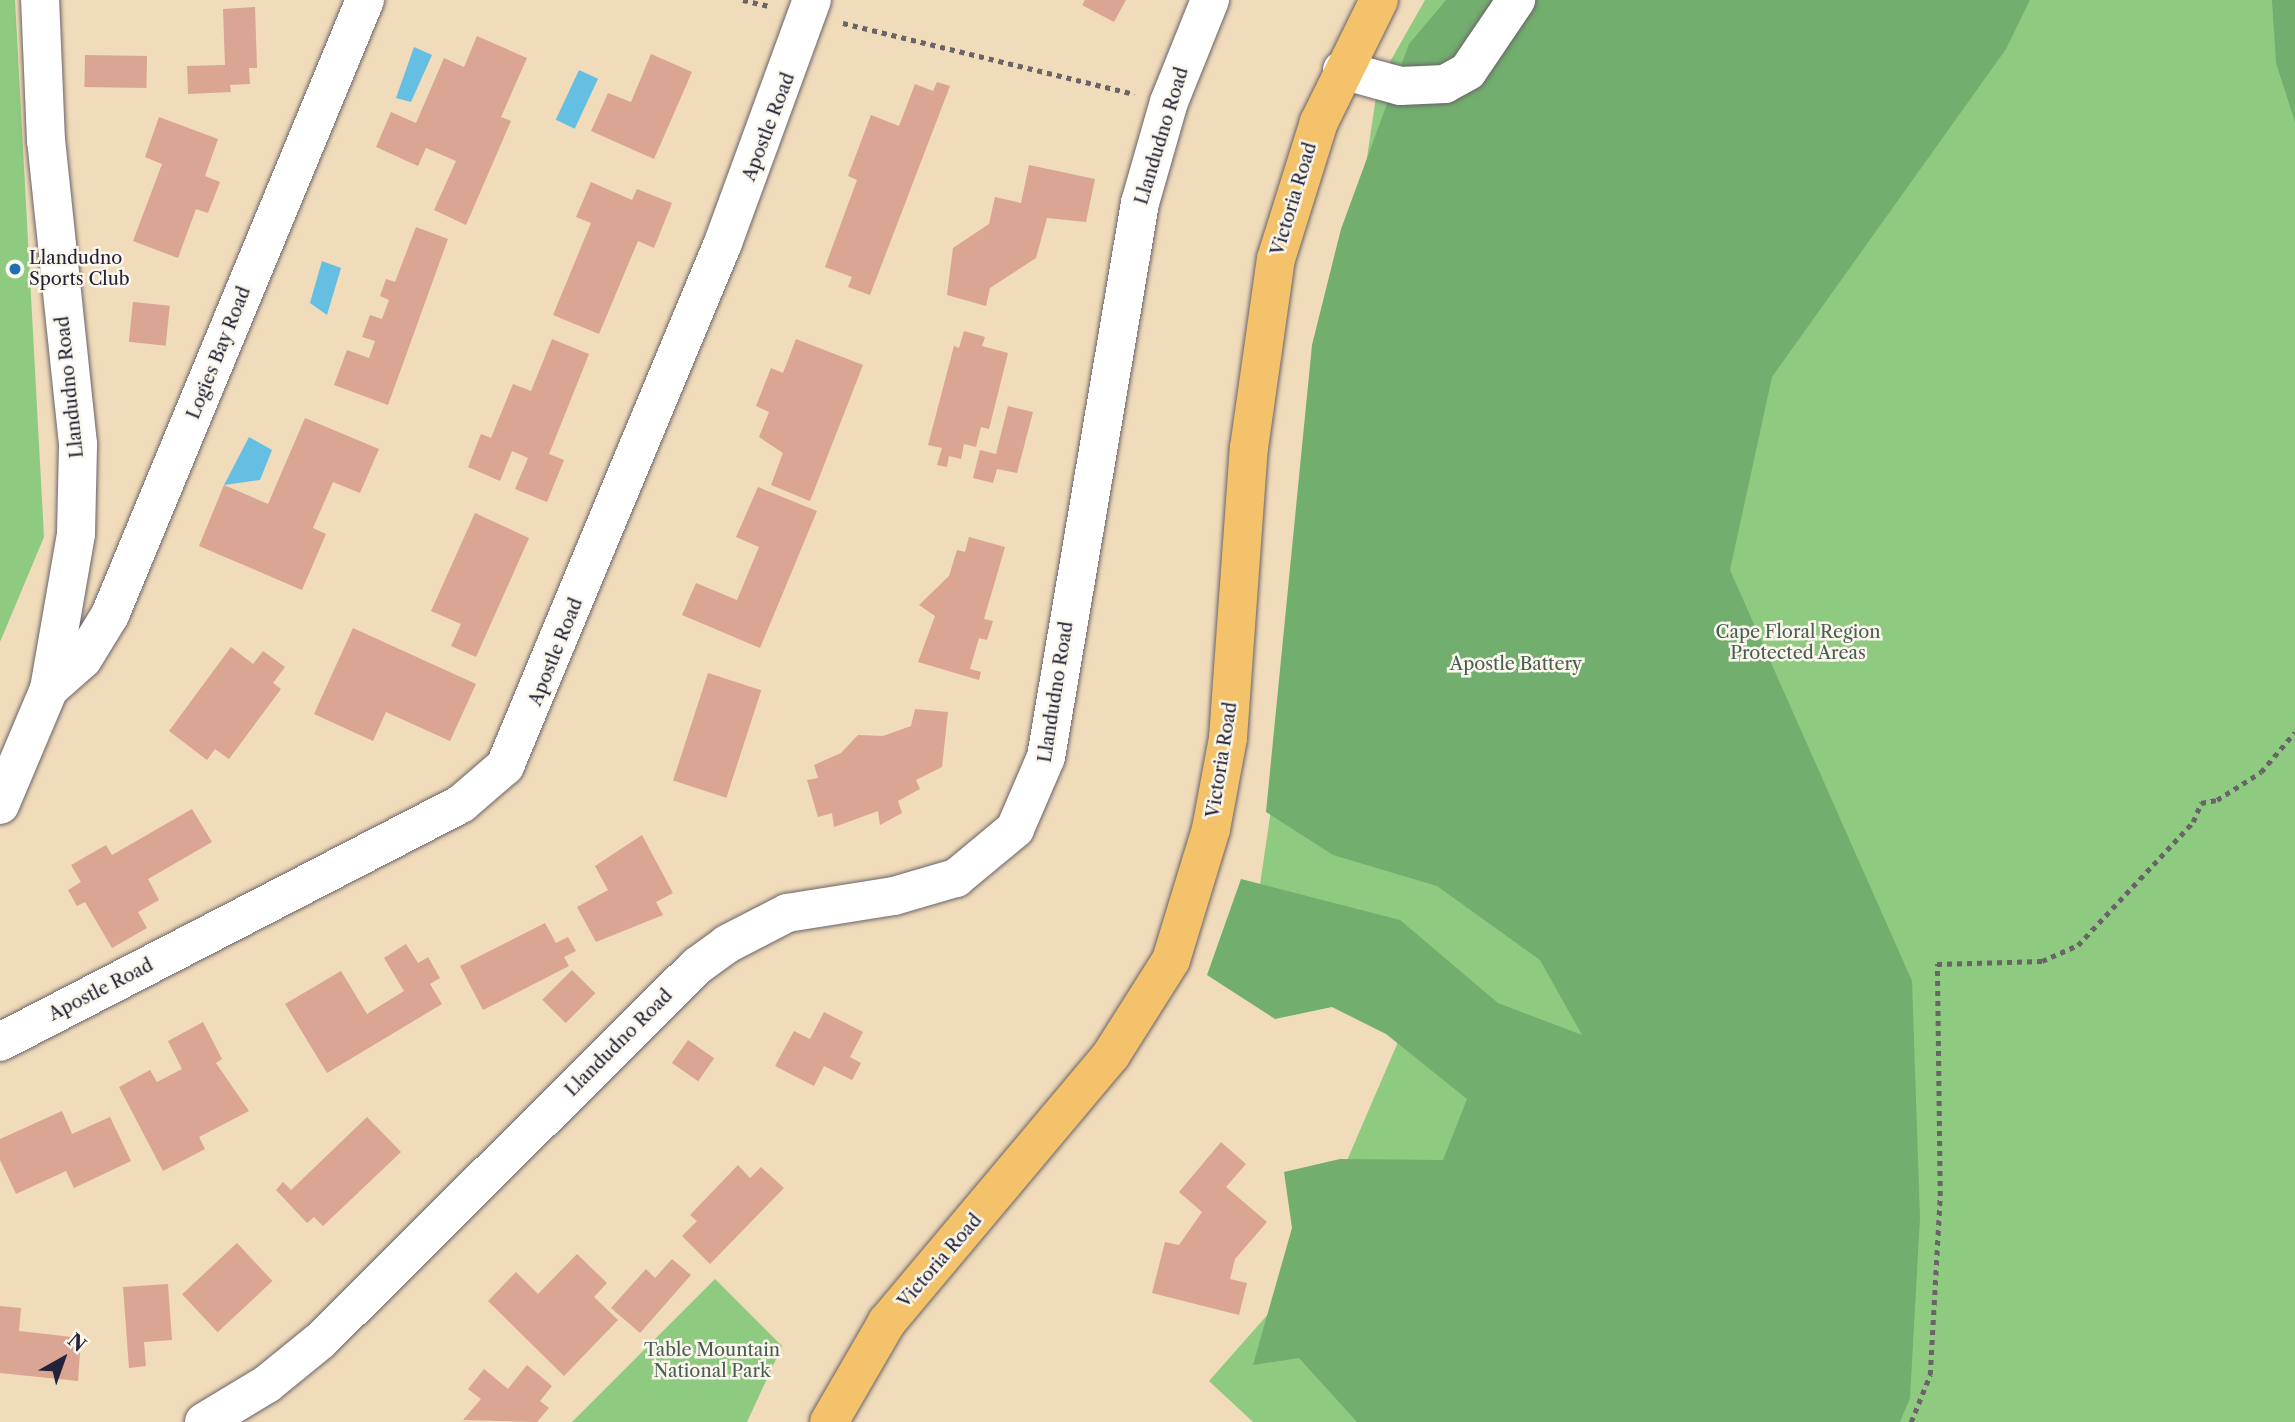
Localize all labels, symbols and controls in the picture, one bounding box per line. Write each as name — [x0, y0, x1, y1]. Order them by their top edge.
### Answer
street label: Llandudno Road — [1131, 65, 1193, 207]
street label: Apostle Road — [738, 70, 800, 184]
street label: Victoria Road — [1267, 140, 1321, 258]
place label: Llandudno Sports Club — [29, 248, 130, 290]
marker: Llandudno Sports Club — [7, 261, 23, 277]
street label: Logies Bay Road — [182, 283, 256, 423]
street label: Llandudno Road — [52, 315, 88, 459]
street label: Apostle Road — [525, 595, 587, 709]
street label: Llandudno Road — [1034, 620, 1078, 764]
park label: Cape Floral Region Protected Areas — [1716, 622, 1880, 664]
park label: Apostle Battery — [1450, 653, 1582, 675]
street label: Victoria Road — [1202, 700, 1242, 820]
street label: Apostle Road — [45, 954, 157, 1026]
street label: Llandudno Road — [561, 985, 677, 1101]
street label: Victoria Road — [893, 1210, 987, 1312]
north arrow — [28, 1324, 98, 1394]
text: N — [63, 1328, 91, 1357]
park label: Table Mountain National Park — [644, 1340, 780, 1382]

